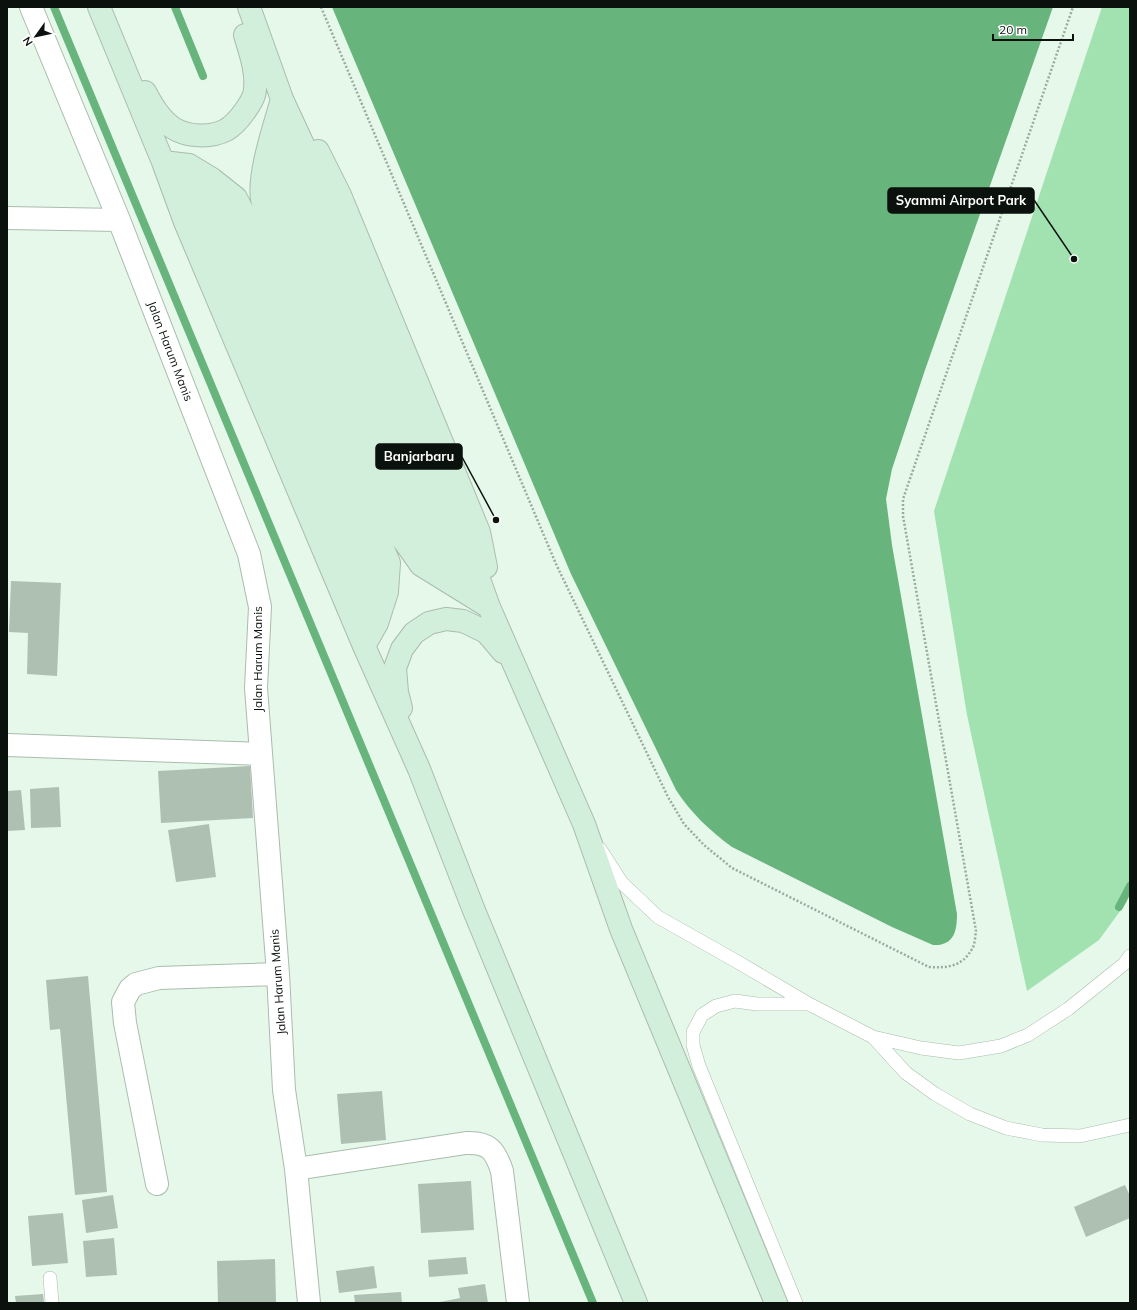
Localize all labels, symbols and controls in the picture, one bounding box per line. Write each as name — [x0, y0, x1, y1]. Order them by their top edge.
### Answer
north arrow — [16, 16, 56, 56]
scale bar — [993, 16, 1073, 42]
text: 20 m — [999, 22, 1027, 37]
text: N — [19, 34, 36, 49]
callout: Syammi Airport Park — [888, 188, 1034, 213]
text: Syammi Airport Park — [896, 192, 1027, 209]
street label: Jalan Harum Manis — [144, 299, 196, 403]
callout: Banjarbaru — [376, 444, 462, 469]
text: Banjarbaru — [384, 448, 454, 464]
street label: Jalan Harum Manis — [250, 606, 265, 712]
street label: Jalan Harum Manis — [266, 929, 289, 1035]

